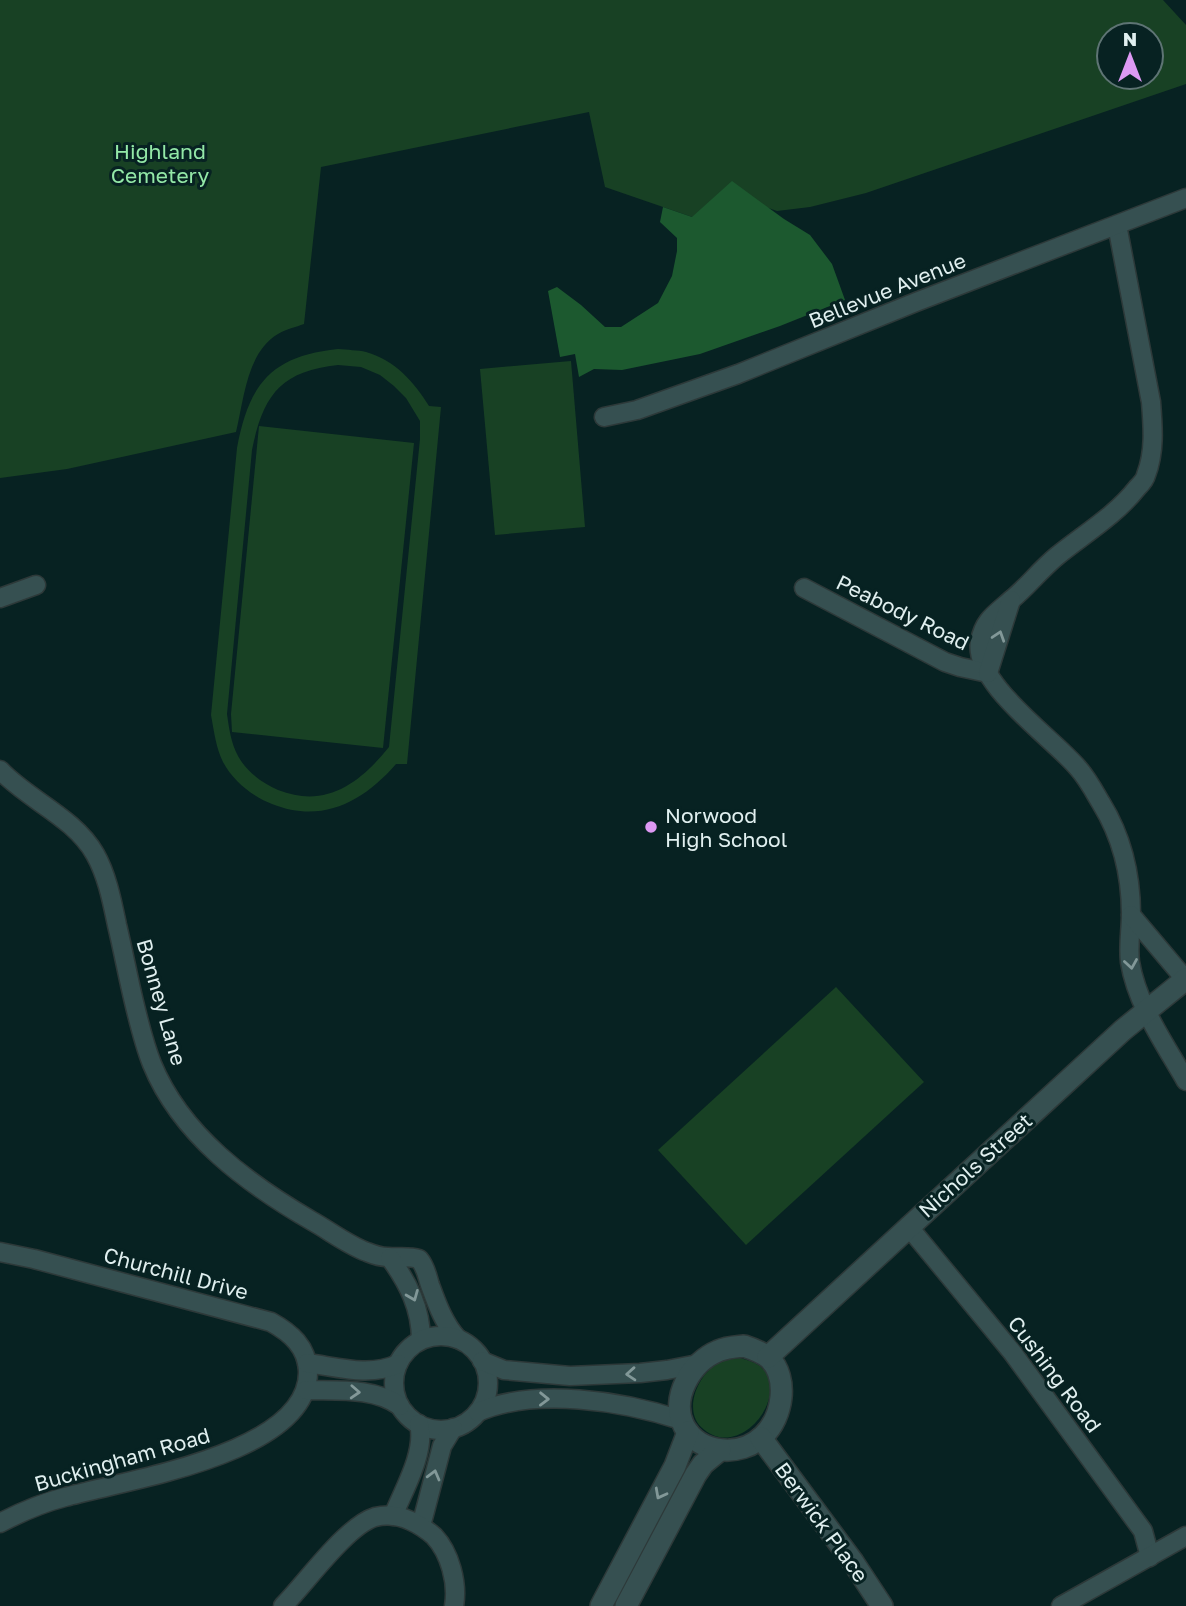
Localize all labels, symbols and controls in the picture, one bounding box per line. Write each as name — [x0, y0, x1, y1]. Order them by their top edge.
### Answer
north arrow — [1095, 21, 1165, 91]
text: N — [1123, 27, 1137, 50]
park label: Highland Cemetery — [111, 138, 209, 188]
street label: Bellevue Avenue — [805, 247, 969, 333]
street label: Peabody Road — [832, 569, 974, 655]
one-way arrow — [991, 631, 1006, 643]
place label: Norwood High School — [665, 802, 787, 852]
marker: Norwood High School — [643, 819, 659, 835]
street label: Bonney Lane — [132, 936, 192, 1068]
one-way arrow — [1124, 958, 1139, 970]
street label: Nichols Street — [913, 1107, 1037, 1223]
street label: Churchill Drive — [101, 1241, 251, 1305]
one-way arrow — [405, 1289, 419, 1302]
street label: Cushing Road — [1003, 1311, 1107, 1437]
one-way arrow — [625, 1366, 636, 1381]
one-way arrow — [349, 1385, 360, 1400]
one-way arrow — [539, 1391, 550, 1407]
street label: Buckingham Road — [31, 1421, 213, 1497]
street label: Berwick Place — [770, 1457, 874, 1587]
one-way arrow — [426, 1470, 440, 1482]
one-way arrow — [654, 1487, 668, 1499]

